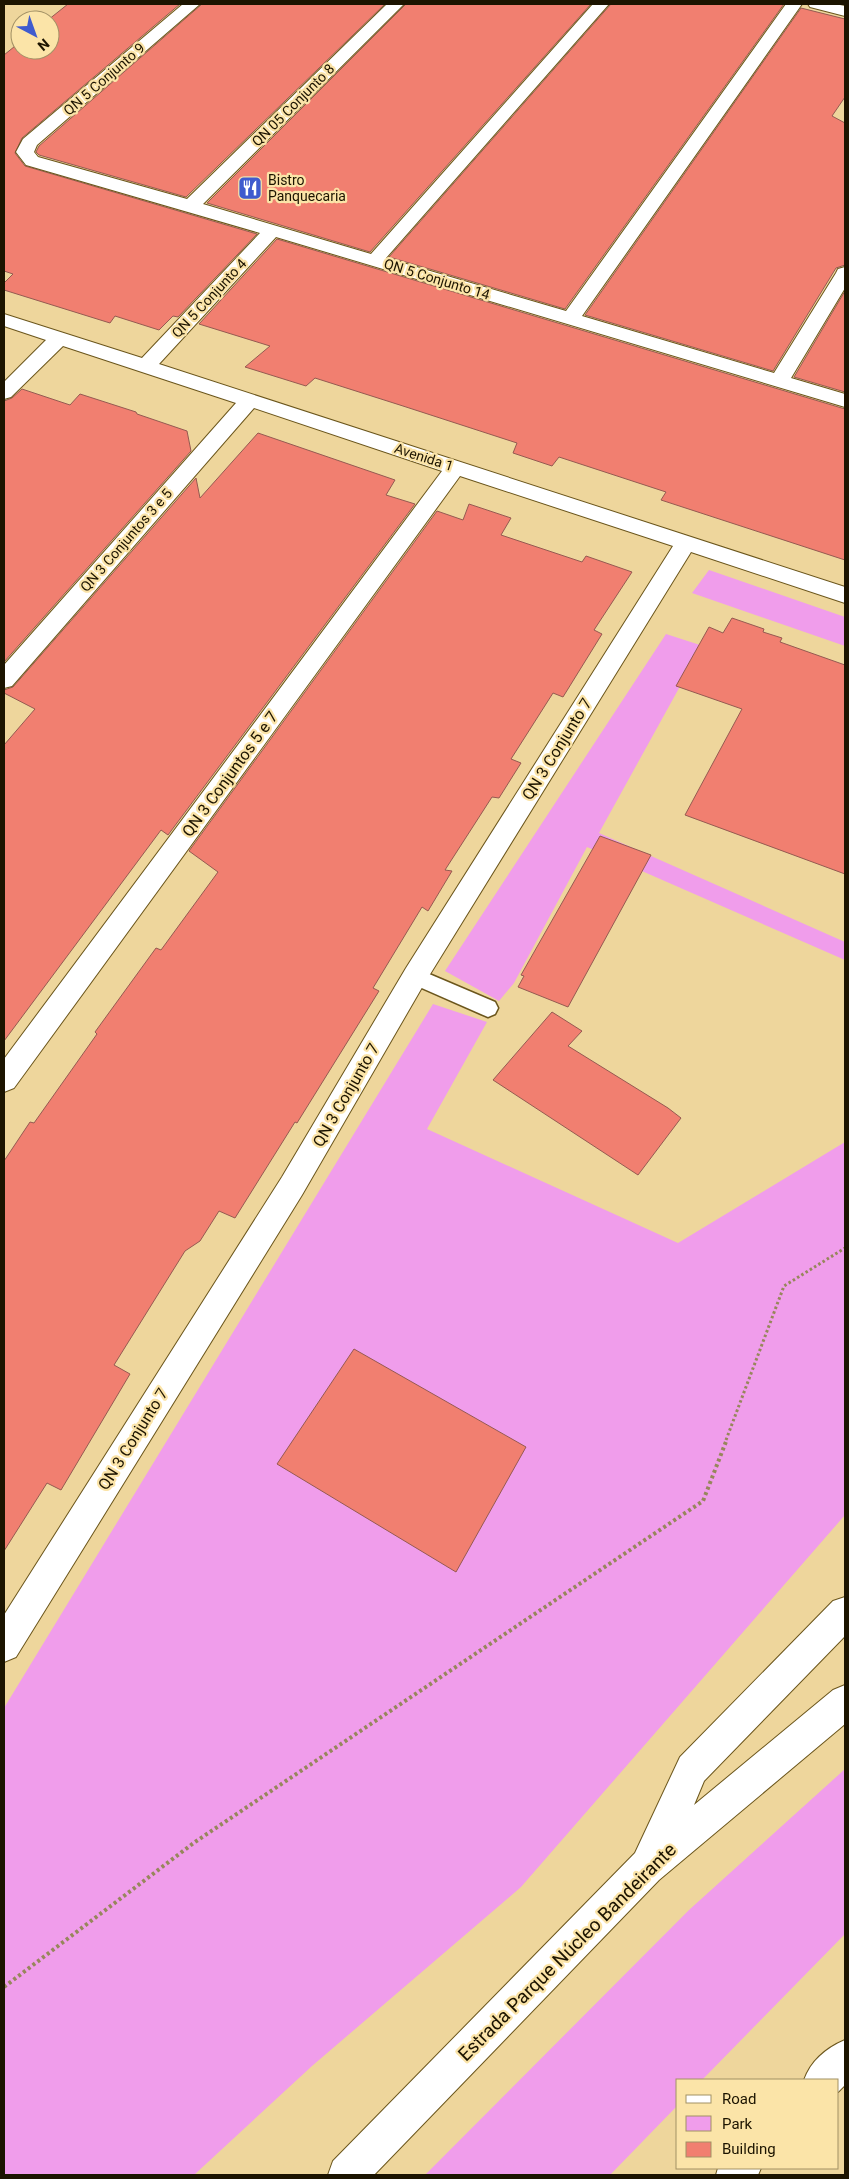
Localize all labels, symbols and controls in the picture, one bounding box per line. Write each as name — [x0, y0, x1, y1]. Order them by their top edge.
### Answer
north arrow — [10, 10, 60, 60]
text: N — [35, 36, 53, 54]
street label: QN 5 Conjunto 9 — [60, 40, 148, 118]
street label: QN 05 Conjunto 8 — [249, 60, 338, 149]
place label: Bistro Panquecaria — [268, 172, 346, 204]
restaurant icon: Bistro Panquecaria — [237, 175, 263, 201]
street label: QN 5 Conjunto 4 — [168, 255, 250, 341]
street label: QN 5 Conjunto 14 — [382, 255, 492, 303]
street label: Avenida 1 — [393, 440, 455, 474]
street label: QN 3 Conjuntos 3 e 5 — [77, 485, 175, 595]
street label: QN 3 Conjunto 7 — [518, 695, 596, 803]
street label: QN 3 Conjuntos 5 e 7 — [178, 708, 282, 840]
street label: QN 3 Conjunto 7 — [309, 1040, 383, 1150]
street label: QN 3 Conjunto 7 — [94, 1385, 172, 1493]
street label: Estrada Parque Núcleo Bandeirante — [453, 1838, 681, 2066]
legend — [676, 2079, 839, 2169]
text: Road — [722, 2090, 756, 2108]
text: Park — [722, 2115, 753, 2133]
text: Building — [722, 2140, 776, 2158]

